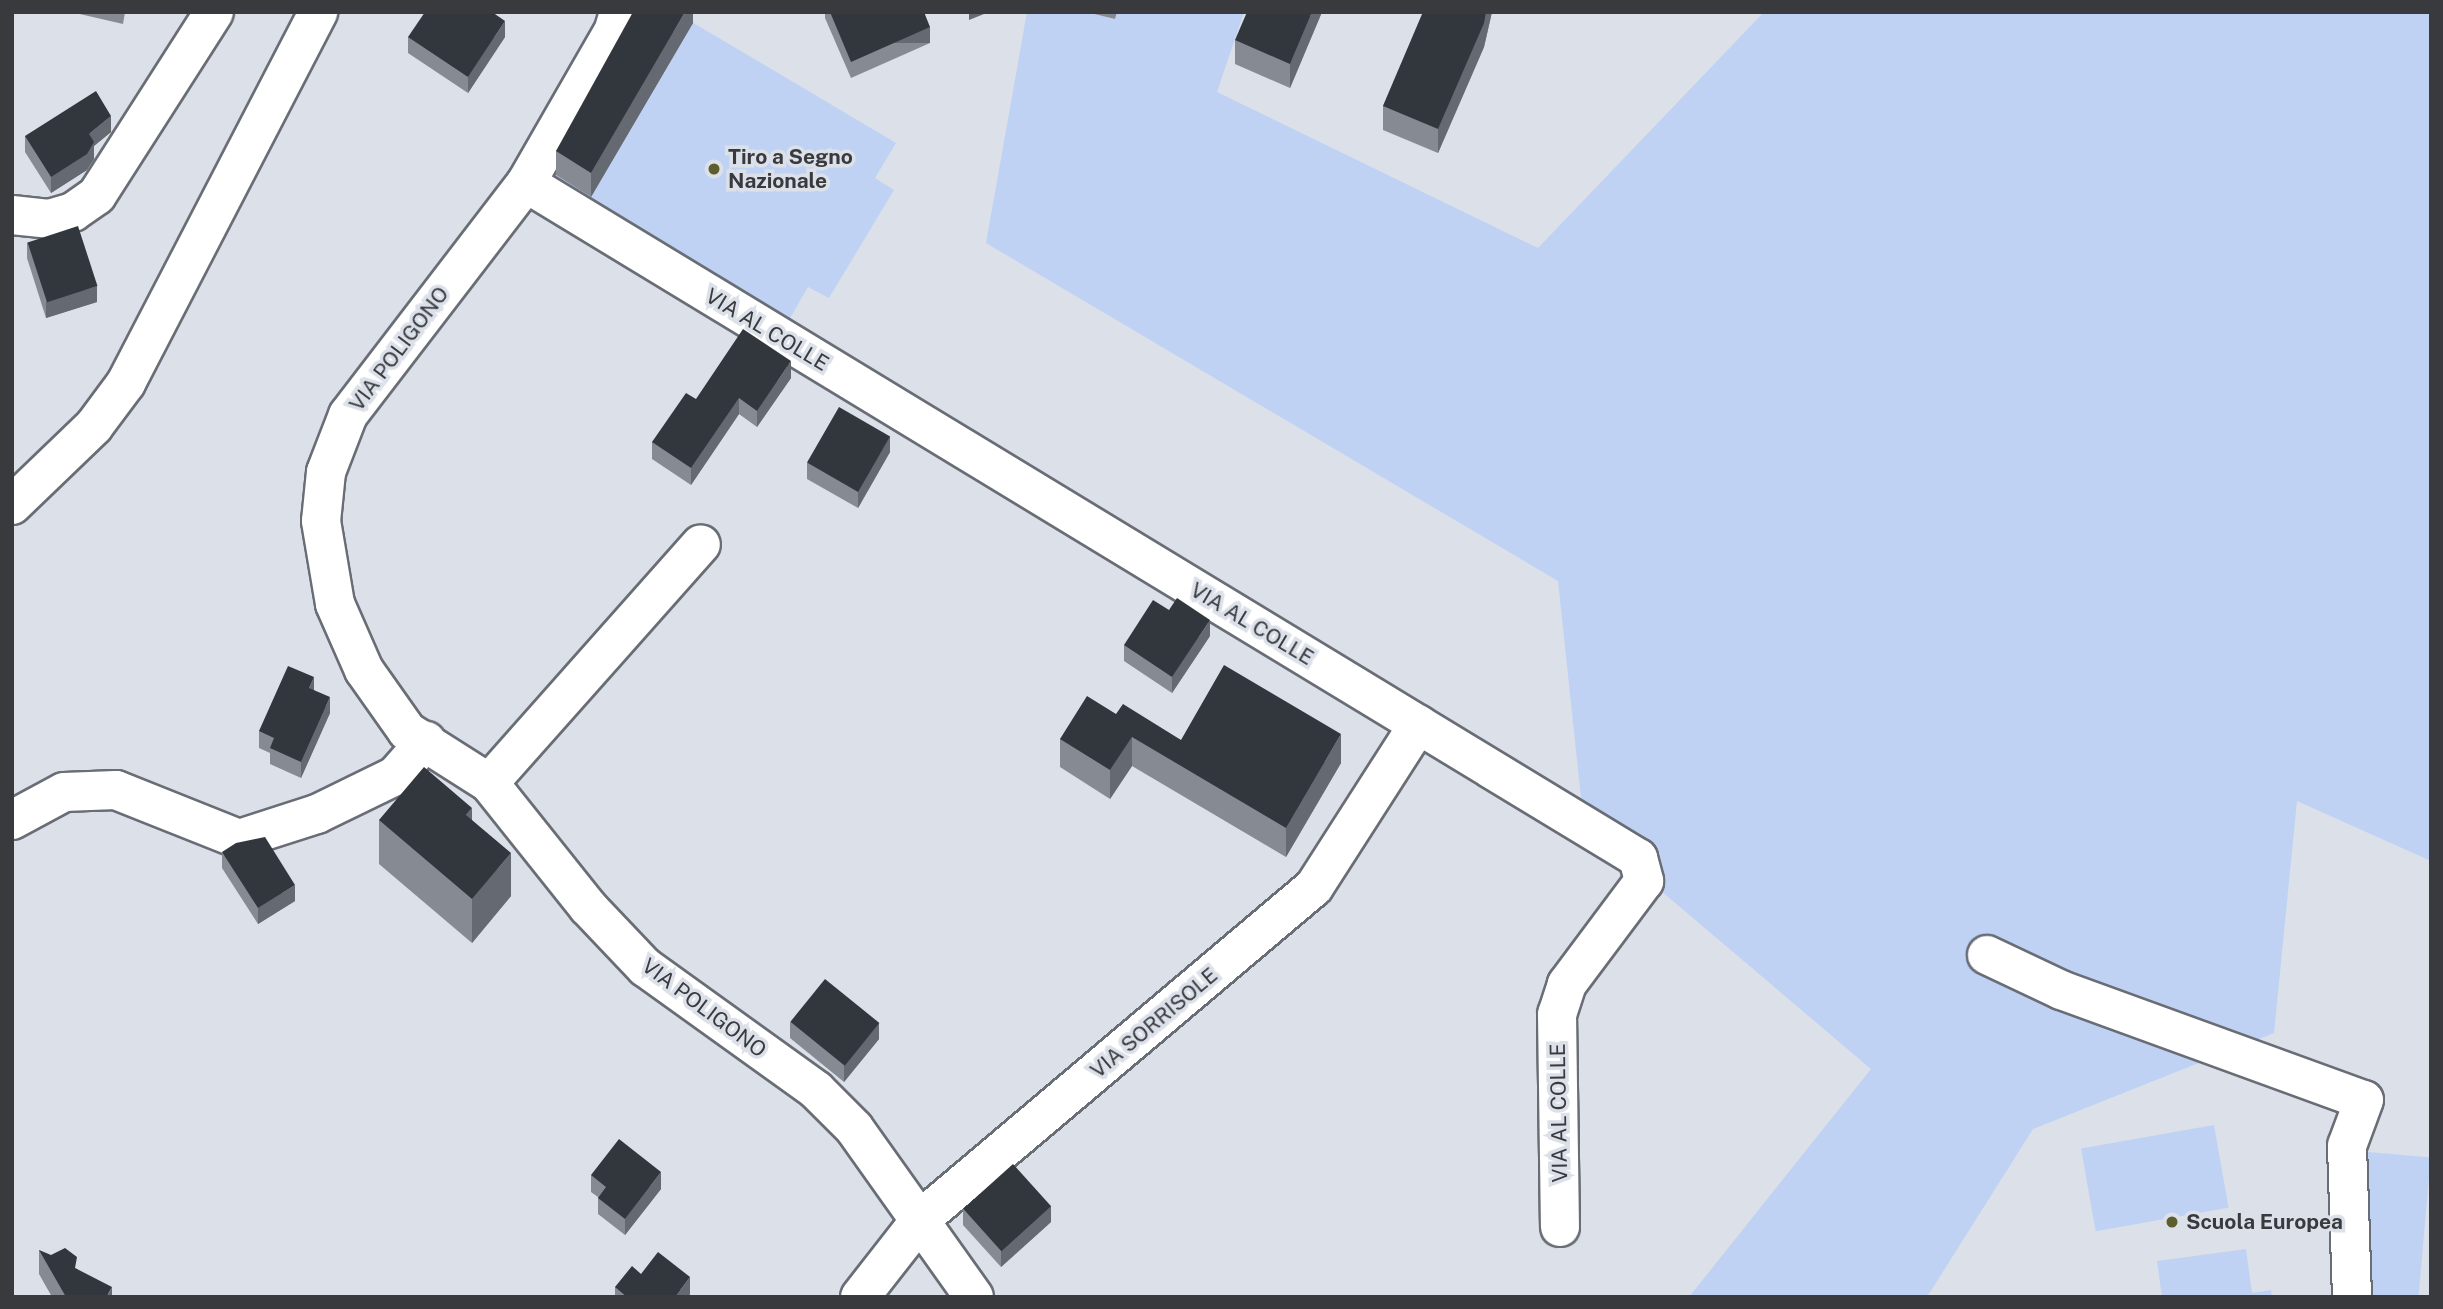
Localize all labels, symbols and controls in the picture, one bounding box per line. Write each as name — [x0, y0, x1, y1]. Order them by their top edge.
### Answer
place label: Tiro a Segno Nazionale — [728, 144, 853, 194]
marker: Tiro a Segno Nazionale — [706, 161, 722, 177]
street label: VIA POLIGONO — [344, 282, 454, 416]
street label: VIA AL COLLE — [701, 283, 833, 377]
street label: VIA AL COLLE — [1186, 577, 1318, 671]
street label: VIA POLIGONO — [637, 953, 771, 1063]
street label: VIA SORRISOLE — [1085, 963, 1223, 1083]
street label: VIA AL COLLE — [1545, 1043, 1573, 1183]
place label: Scuola Europea — [2186, 1209, 2343, 1235]
marker: Scuola Europea — [2164, 1214, 2180, 1230]

